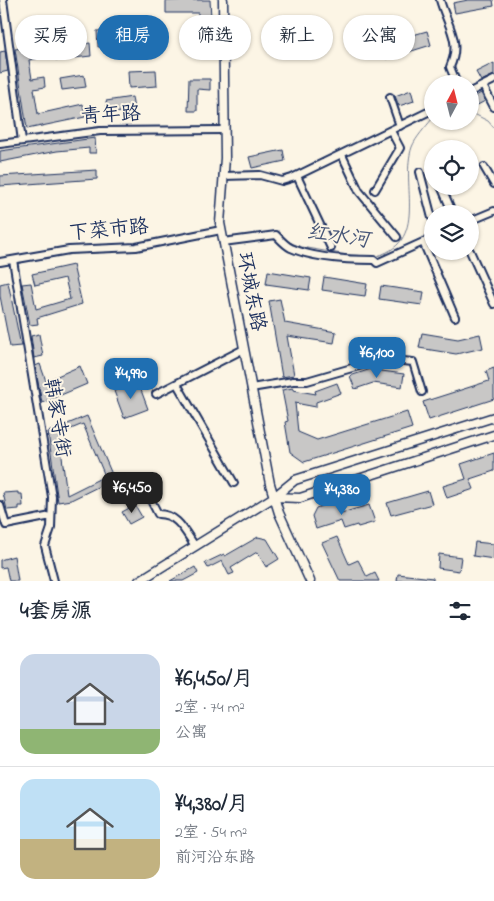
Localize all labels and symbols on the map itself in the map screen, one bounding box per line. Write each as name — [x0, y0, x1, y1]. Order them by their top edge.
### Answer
north arrow — [424, 75, 479, 130]
street label: 青年路 — [80, 100, 143, 132]
street label: 下菜市路 — [68, 213, 151, 249]
water label: 红水河 — [305, 218, 374, 257]
street label: 环城东路 — [228, 250, 272, 335]
pin: ¥6,100 — [336, 336, 418, 379]
pin: ¥4,990 — [90, 358, 172, 400]
street label: 韩家寺街 — [35, 376, 77, 460]
pin: ¥6,450 — [91, 472, 173, 514]
pin: ¥4,380 — [301, 474, 383, 516]

